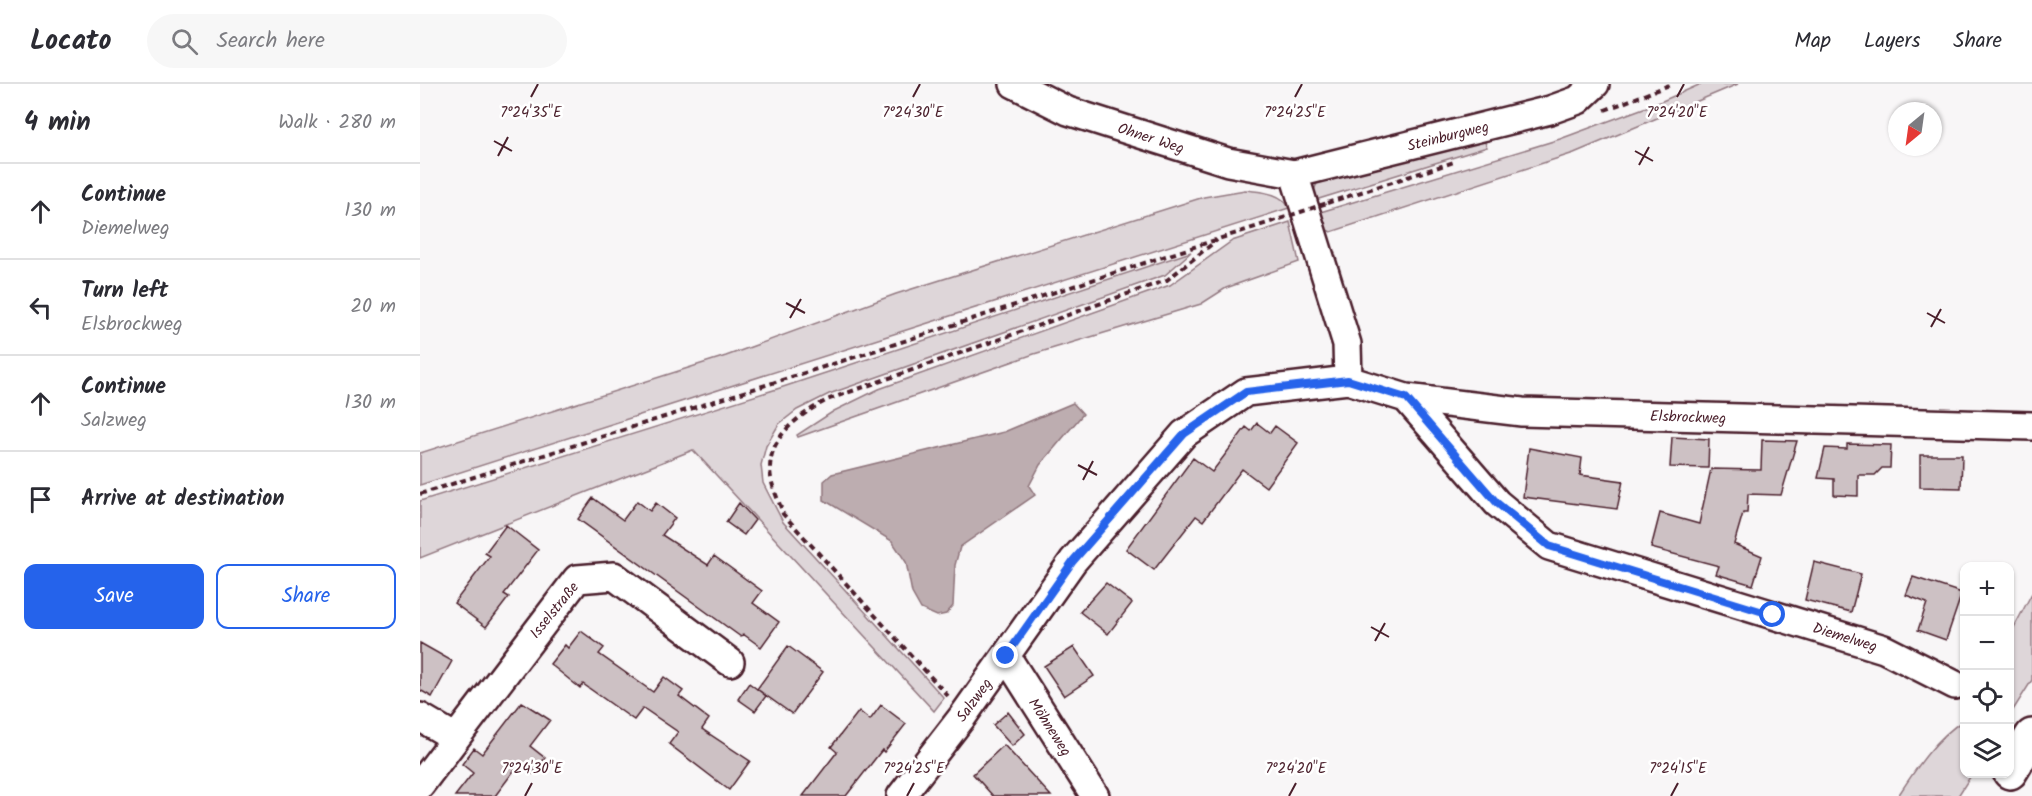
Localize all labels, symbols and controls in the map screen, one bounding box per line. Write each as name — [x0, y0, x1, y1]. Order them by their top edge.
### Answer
search box — [147, 14, 567, 68]
text: Locato — [30, 19, 111, 64]
text: Search here — [216, 24, 325, 59]
icon: search — [168, 25, 201, 58]
text: Map — [1794, 25, 1831, 58]
text: Layers — [1864, 25, 1920, 58]
text: Share — [1953, 25, 2002, 58]
text: 7°24'35"E — [500, 101, 563, 125]
text: 7°24'30"E — [883, 101, 945, 125]
text: 7°24'25"E — [1264, 101, 1327, 125]
text: 7°24'20"E — [1646, 101, 1709, 125]
text: 4 min — [24, 102, 91, 144]
north arrow — [1888, 102, 1942, 156]
text: Walk · 280 m — [278, 107, 396, 139]
street label: Steinburgweg — [1405, 115, 1492, 159]
street label: Ohner Weg — [1114, 117, 1187, 161]
text: Continue — [81, 178, 166, 213]
icon: ahead — [24, 195, 57, 228]
text: 130 m — [344, 195, 396, 227]
text: Diemelweg — [81, 213, 169, 245]
text: Turn left — [81, 274, 168, 309]
icon: left — [24, 291, 57, 324]
text: 20 m — [350, 291, 396, 323]
text: Elsbrockweg — [81, 309, 183, 341]
text: Continue — [81, 370, 166, 405]
icon: ahead — [24, 387, 57, 420]
text: 130 m — [344, 387, 396, 419]
text: Salzweg — [81, 405, 147, 437]
street label: Elsbrockweg — [1649, 405, 1726, 431]
text: Arrive at destination — [81, 482, 284, 517]
icon: arrive — [24, 483, 57, 516]
map controls — [1960, 562, 2014, 778]
button: + — [1960, 562, 2014, 616]
button: Save — [24, 564, 204, 629]
button: Share — [216, 564, 396, 629]
street label: Isselstraße — [524, 577, 586, 644]
route start — [1759, 601, 1785, 627]
button: − — [1960, 616, 2014, 670]
street label: Diemelweg — [1809, 617, 1880, 659]
route end — [992, 642, 1018, 668]
button: locate — [1960, 670, 2014, 724]
street label: Salzweg — [951, 674, 999, 728]
street label: Möhneweg — [1021, 694, 1077, 761]
button: layers — [1960, 724, 2014, 778]
text: 7°24'30"E — [502, 757, 564, 781]
text: 7°24'25"E — [883, 757, 946, 781]
text: 7°24'20"E — [1265, 757, 1328, 781]
text: 7°24'15"E — [1649, 757, 1708, 781]

